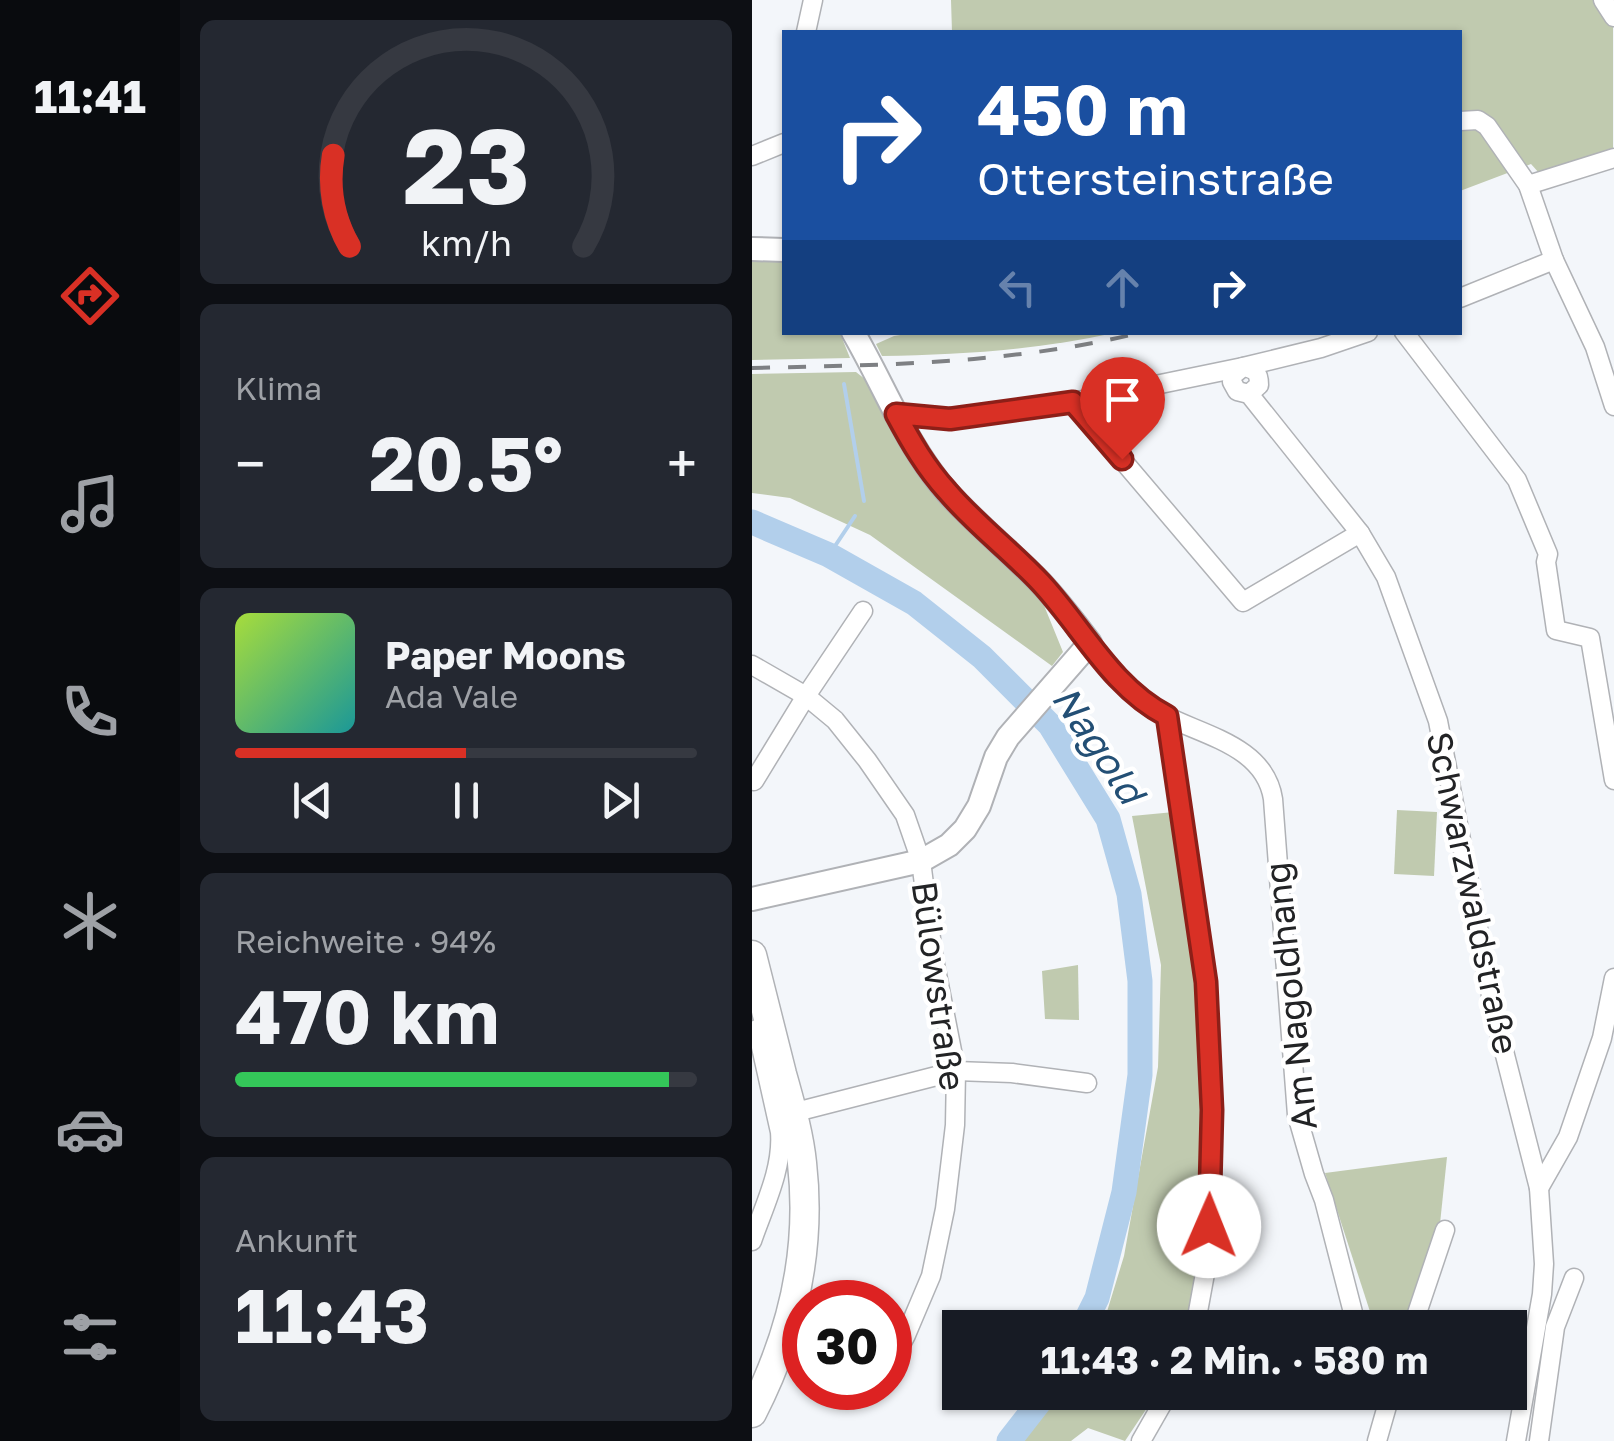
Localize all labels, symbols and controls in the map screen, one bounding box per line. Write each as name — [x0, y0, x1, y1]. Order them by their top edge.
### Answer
text: 450 m — [977, 66, 1188, 150]
text: 11:41 — [34, 69, 146, 123]
icon: right — [812, 70, 942, 200]
text: 23 — [403, 102, 529, 227]
text: Ottersteinstraße — [977, 151, 1334, 205]
text: km/h — [421, 221, 511, 264]
icon: left — [990, 260, 1045, 315]
icon: ahead — [1095, 260, 1150, 315]
icon: right — [1200, 260, 1255, 315]
icon: directions — [55, 261, 125, 331]
pin — [1080, 357, 1165, 460]
text: Klima — [235, 369, 322, 407]
icon: arrive — [1095, 372, 1150, 427]
text: 20.5° — [369, 417, 563, 508]
text: − — [235, 430, 265, 496]
text: + — [667, 430, 697, 496]
icon: music — [55, 469, 125, 539]
text: Paper Moons — [385, 632, 626, 677]
icon: phone — [55, 677, 125, 747]
text: Ada Vale — [385, 677, 518, 715]
water label: Nagold — [1044, 677, 1157, 814]
street label: Schwarzwaldstraße — [1418, 728, 1528, 1058]
icon: previous — [285, 773, 340, 828]
icon: pause — [439, 773, 494, 828]
icon: next — [593, 773, 648, 828]
street label: Am Nagoldhang — [1255, 860, 1325, 1132]
street label: Bülowstraße — [904, 879, 974, 1093]
icon: climate — [55, 886, 125, 956]
text: Reichweite · 94% — [235, 922, 496, 960]
text: 470 km — [235, 970, 499, 1061]
icon: car — [55, 1094, 125, 1164]
position arrow — [1157, 1174, 1261, 1278]
text: Ankunft — [235, 1221, 358, 1259]
text: 11:43 — [235, 1269, 429, 1360]
speed limit sign: 30 — [782, 1280, 912, 1410]
icon: filters — [55, 1302, 125, 1372]
text: 11:43 · 2 Min. · 580 m — [1041, 1337, 1428, 1382]

